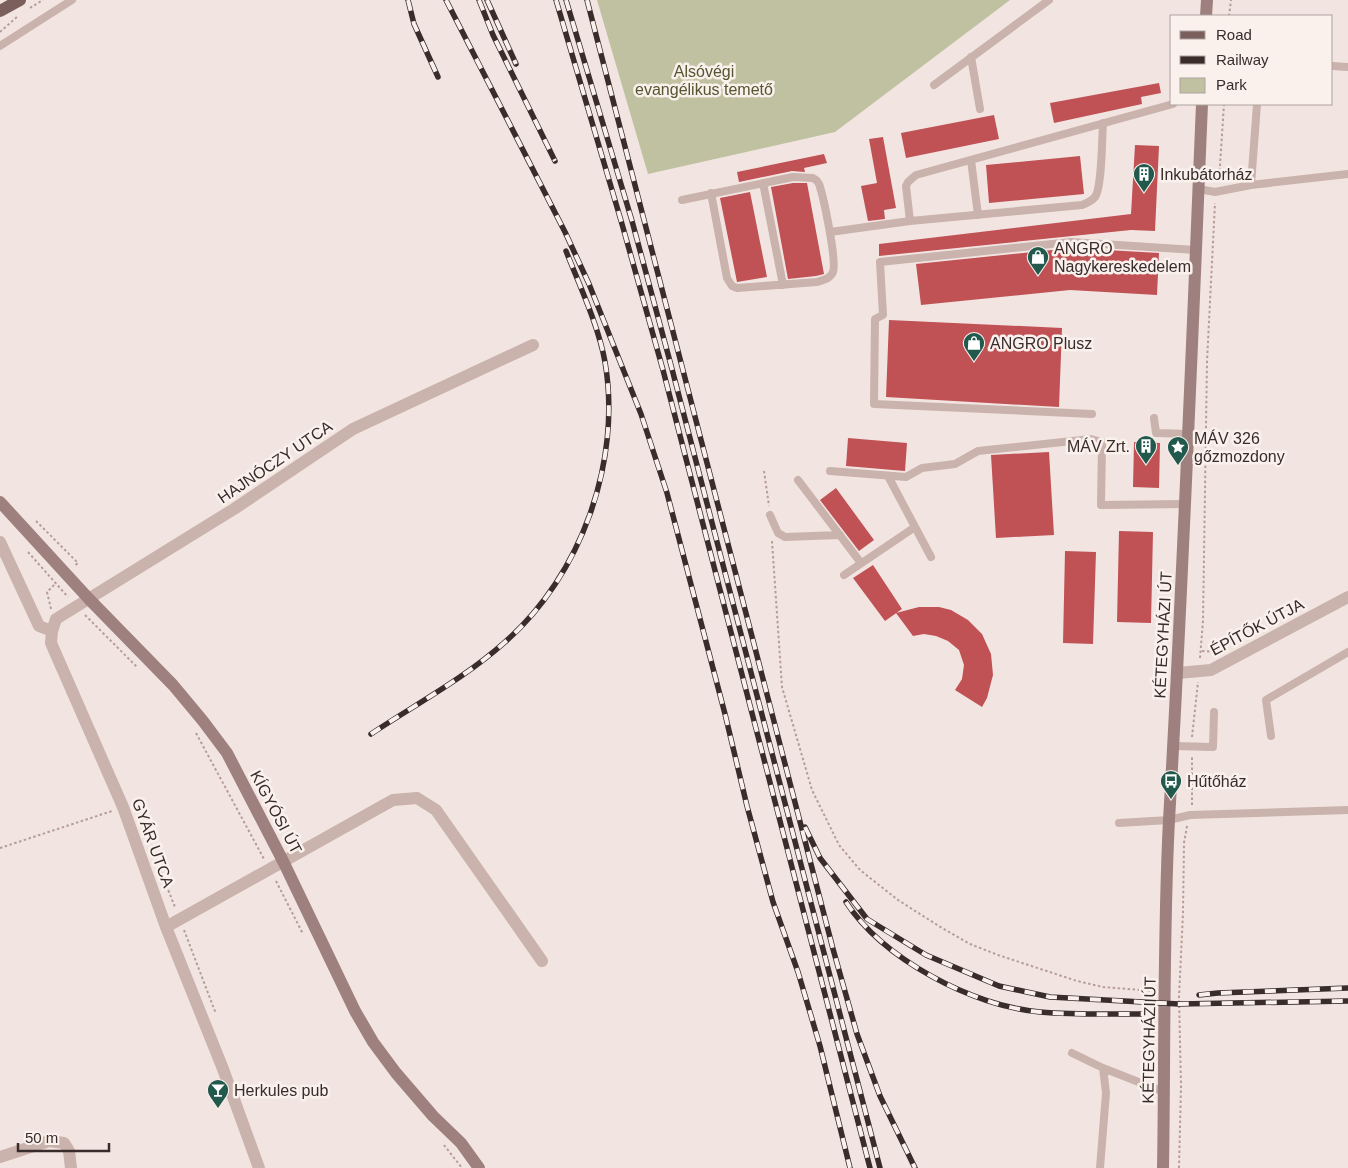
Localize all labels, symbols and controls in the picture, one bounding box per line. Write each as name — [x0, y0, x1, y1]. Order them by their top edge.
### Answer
legend — [1170, 15, 1333, 105]
text: Road — [1216, 26, 1252, 43]
text: Railway — [1216, 51, 1269, 68]
park label: Alsóvégi evangélikus temető — [635, 63, 773, 98]
text: Park — [1216, 76, 1247, 93]
building icon: Inkubátorház — [1132, 162, 1156, 193]
place label: Inkubátorház — [1160, 166, 1253, 183]
place label: ANGRO Nagykereskedelem — [1054, 240, 1191, 275]
shop icon: ANGRO Nagykereskedelem — [1026, 245, 1050, 276]
shop icon: ANGRO Plusz — [962, 331, 986, 362]
place label: ANGRO Plusz — [990, 335, 1092, 352]
street label: HAJNÓCZY UTCA — [214, 416, 336, 506]
place label: MÁV 326 gőzmozdony — [1194, 429, 1285, 465]
building icon: MÁV Zrt. — [1134, 434, 1158, 465]
place icon: MÁV 326 gőzmozdony — [1166, 435, 1190, 466]
place label: MÁV Zrt. — [1067, 437, 1130, 455]
street label: KÉTEGYHÁZI ÚT — [1150, 571, 1175, 699]
street label: ÉPÍTŐK ÚTJA — [1207, 594, 1307, 659]
street label: KÍGYÓSI ÚT — [247, 767, 306, 857]
bus stop icon: Hűtőház — [1159, 769, 1183, 800]
place label: Hűtőház — [1187, 773, 1247, 790]
street label: GYÁR UTCA — [129, 796, 178, 890]
street label: KÉTEGYHÁZI ÚT — [1138, 976, 1159, 1104]
bar icon: Herkules pub — [206, 1078, 230, 1109]
place label: Herkules pub — [234, 1082, 328, 1099]
scale bar — [18, 1120, 109, 1152]
text: 50 m — [25, 1129, 58, 1146]

